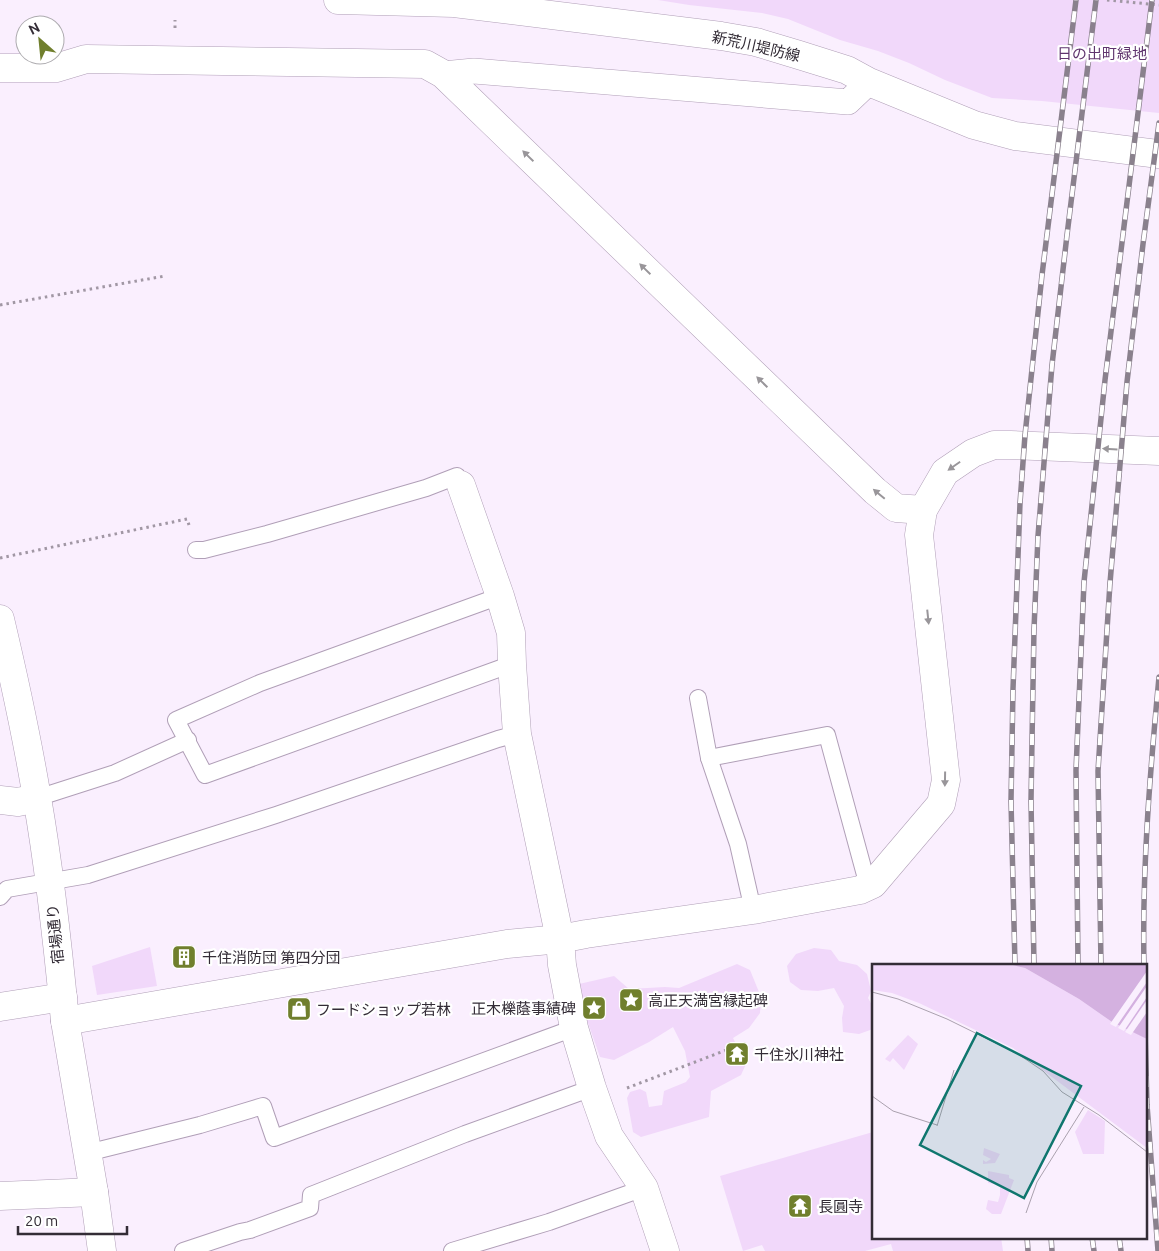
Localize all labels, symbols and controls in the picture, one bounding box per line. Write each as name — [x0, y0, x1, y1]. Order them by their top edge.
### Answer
north arrow — [15, 15, 65, 65]
text: N — [26, 19, 42, 38]
street label: 新荒川堤防線 — [710, 28, 802, 64]
park label: 日の出町緑地 — [1057, 45, 1147, 62]
one-way arrow — [522, 150, 534, 162]
one-way arrow — [639, 263, 651, 275]
one-way arrow — [756, 376, 768, 388]
one-way arrow — [1102, 445, 1118, 453]
one-way arrow — [947, 461, 960, 471]
one-way arrow — [873, 489, 885, 500]
one-way arrow — [924, 610, 932, 626]
one-way arrow — [941, 771, 949, 787]
street label: 宿場通り — [43, 903, 67, 965]
building icon: 千住消防団 第四分団 — [171, 944, 197, 970]
place label: 千住消防団 第四分団 — [202, 949, 340, 966]
inset map — [872, 964, 1146, 1238]
place icon: 高正天満宮縁起碑 — [618, 987, 644, 1013]
place label: 高正天満宮縁起碑 — [648, 992, 768, 1009]
place icon: 正木櫟蔭事績碑 — [581, 995, 607, 1021]
shop icon: フードショップ若林 — [286, 996, 312, 1022]
place label: 正木櫟蔭事績碑 — [471, 1000, 576, 1017]
place label: フードショップ若林 — [316, 1001, 451, 1018]
temple icon: 千住氷川神社 — [724, 1041, 750, 1067]
place label: 千住氷川神社 — [754, 1046, 844, 1063]
temple icon: 長圓寺 — [787, 1193, 813, 1219]
place label: 長圓寺 — [818, 1198, 863, 1215]
scale bar — [18, 1204, 126, 1236]
text: 20 m — [25, 1212, 58, 1229]

